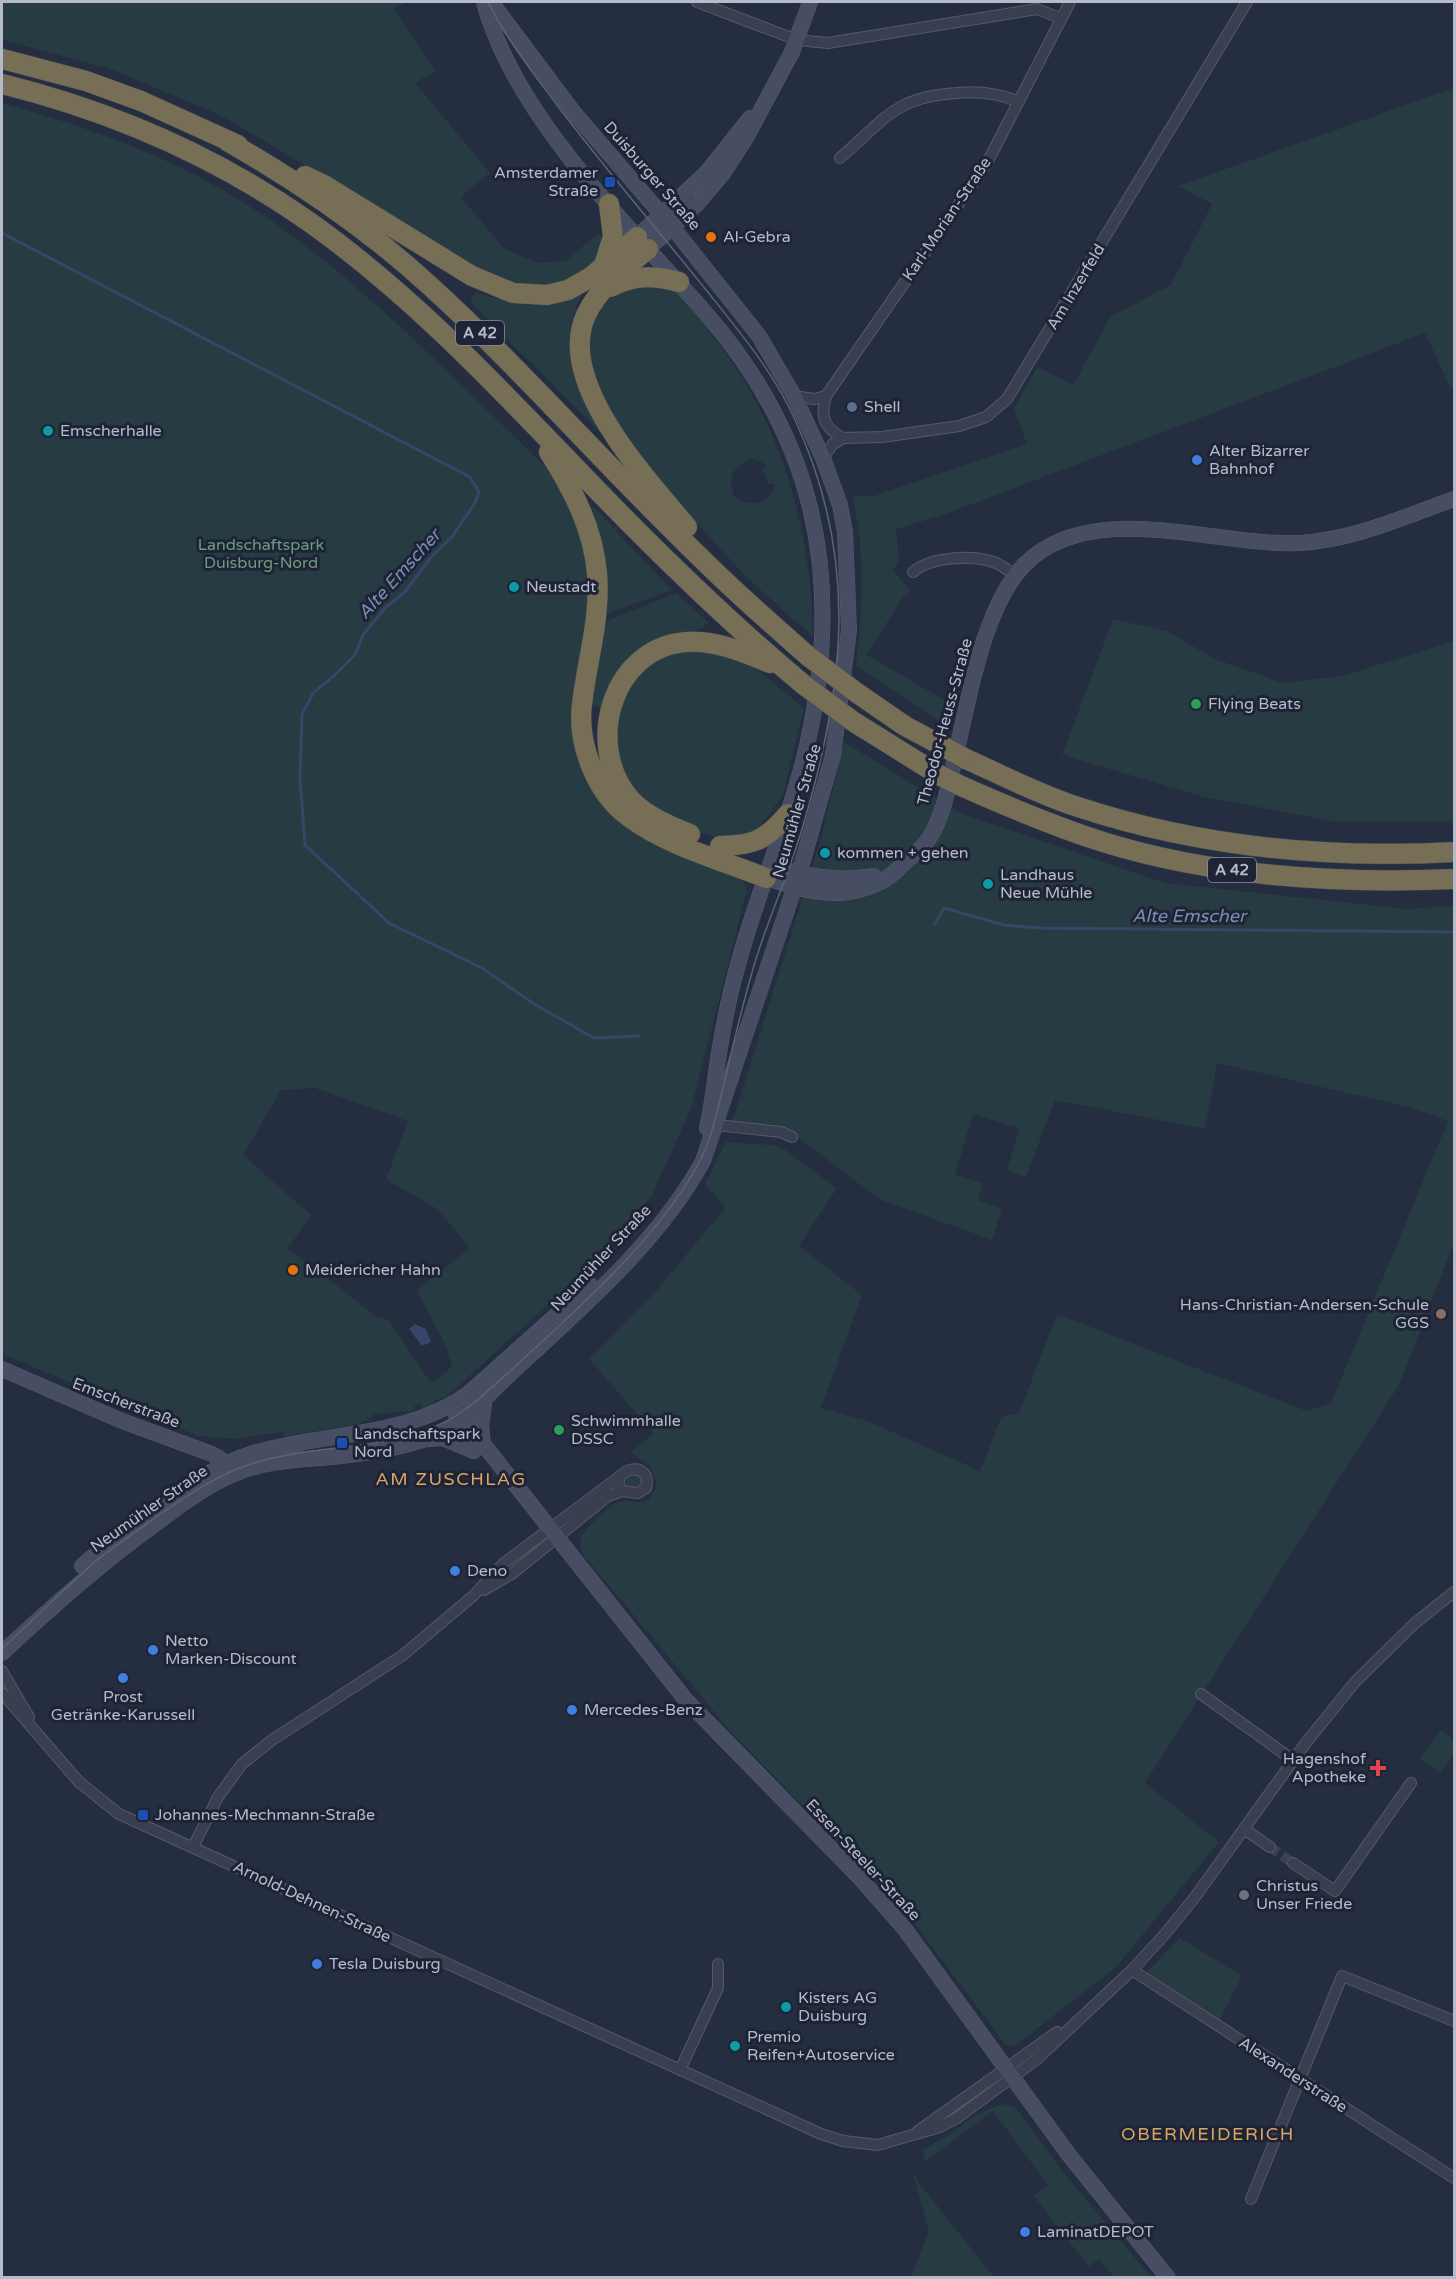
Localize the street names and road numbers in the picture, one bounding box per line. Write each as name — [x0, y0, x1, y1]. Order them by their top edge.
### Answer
street label: Duisburger Straße — [599, 117, 705, 235]
street label: Karl-Morian-Straße — [898, 153, 996, 285]
street label: Am Inzerfeld — [1043, 240, 1109, 334]
road number: A 42 — [456, 321, 504, 345]
street label: Theodor-Heuss-Straße — [913, 636, 977, 808]
street label: Neumühler Straße — [768, 742, 826, 880]
road number: A 42 — [1208, 858, 1256, 882]
street label: Neumühler Straße — [546, 1201, 656, 1315]
street label: Emscherstraße — [69, 1373, 183, 1433]
street label: Neumühler Straße — [87, 1461, 211, 1557]
street label: Essen-Steeler-Straße — [801, 1795, 925, 1925]
street label: Arnold-Dehnen-Straße — [230, 1857, 394, 1947]
street label: Alexanderstraße — [1235, 2033, 1351, 2117]

